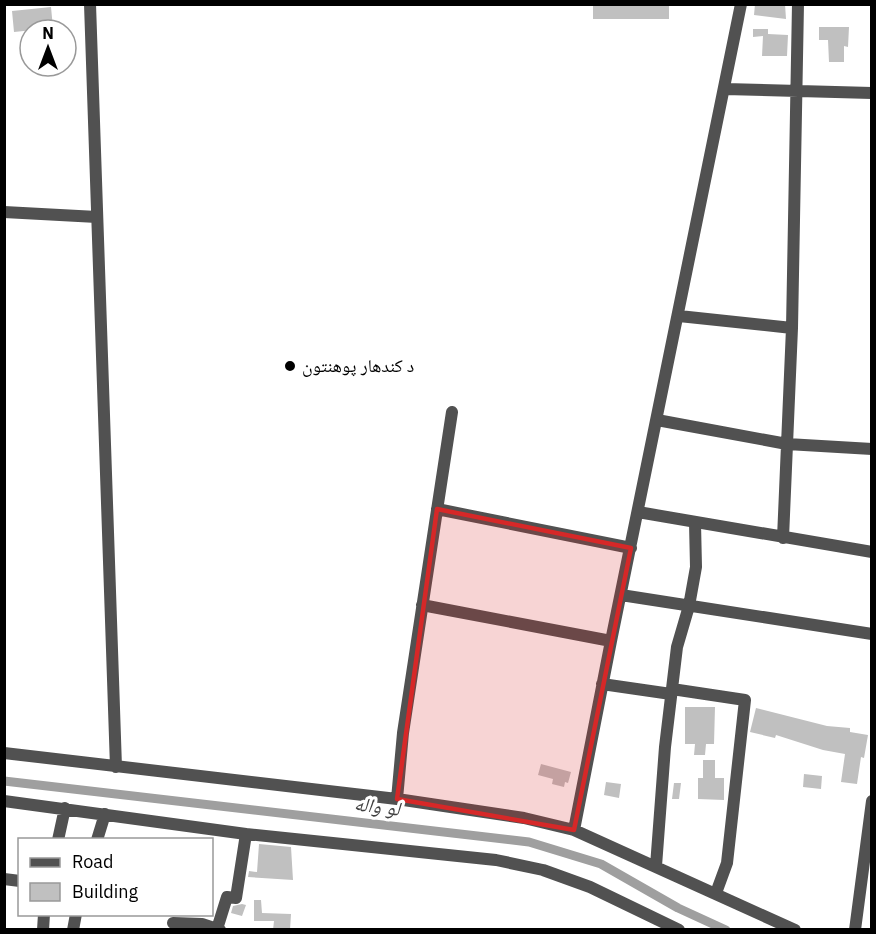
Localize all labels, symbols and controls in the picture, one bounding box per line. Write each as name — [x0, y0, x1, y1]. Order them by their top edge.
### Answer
north arrow — [18, 18, 78, 78]
text: N — [42, 23, 54, 43]
place label: د کندهار پوهنتون — [302, 354, 414, 377]
marker: د کندهار پوهنتون — [283, 359, 297, 373]
water label: لو واله — [353, 789, 403, 822]
legend — [18, 838, 213, 916]
text: Road — [72, 850, 113, 873]
text: Building — [72, 880, 139, 903]

